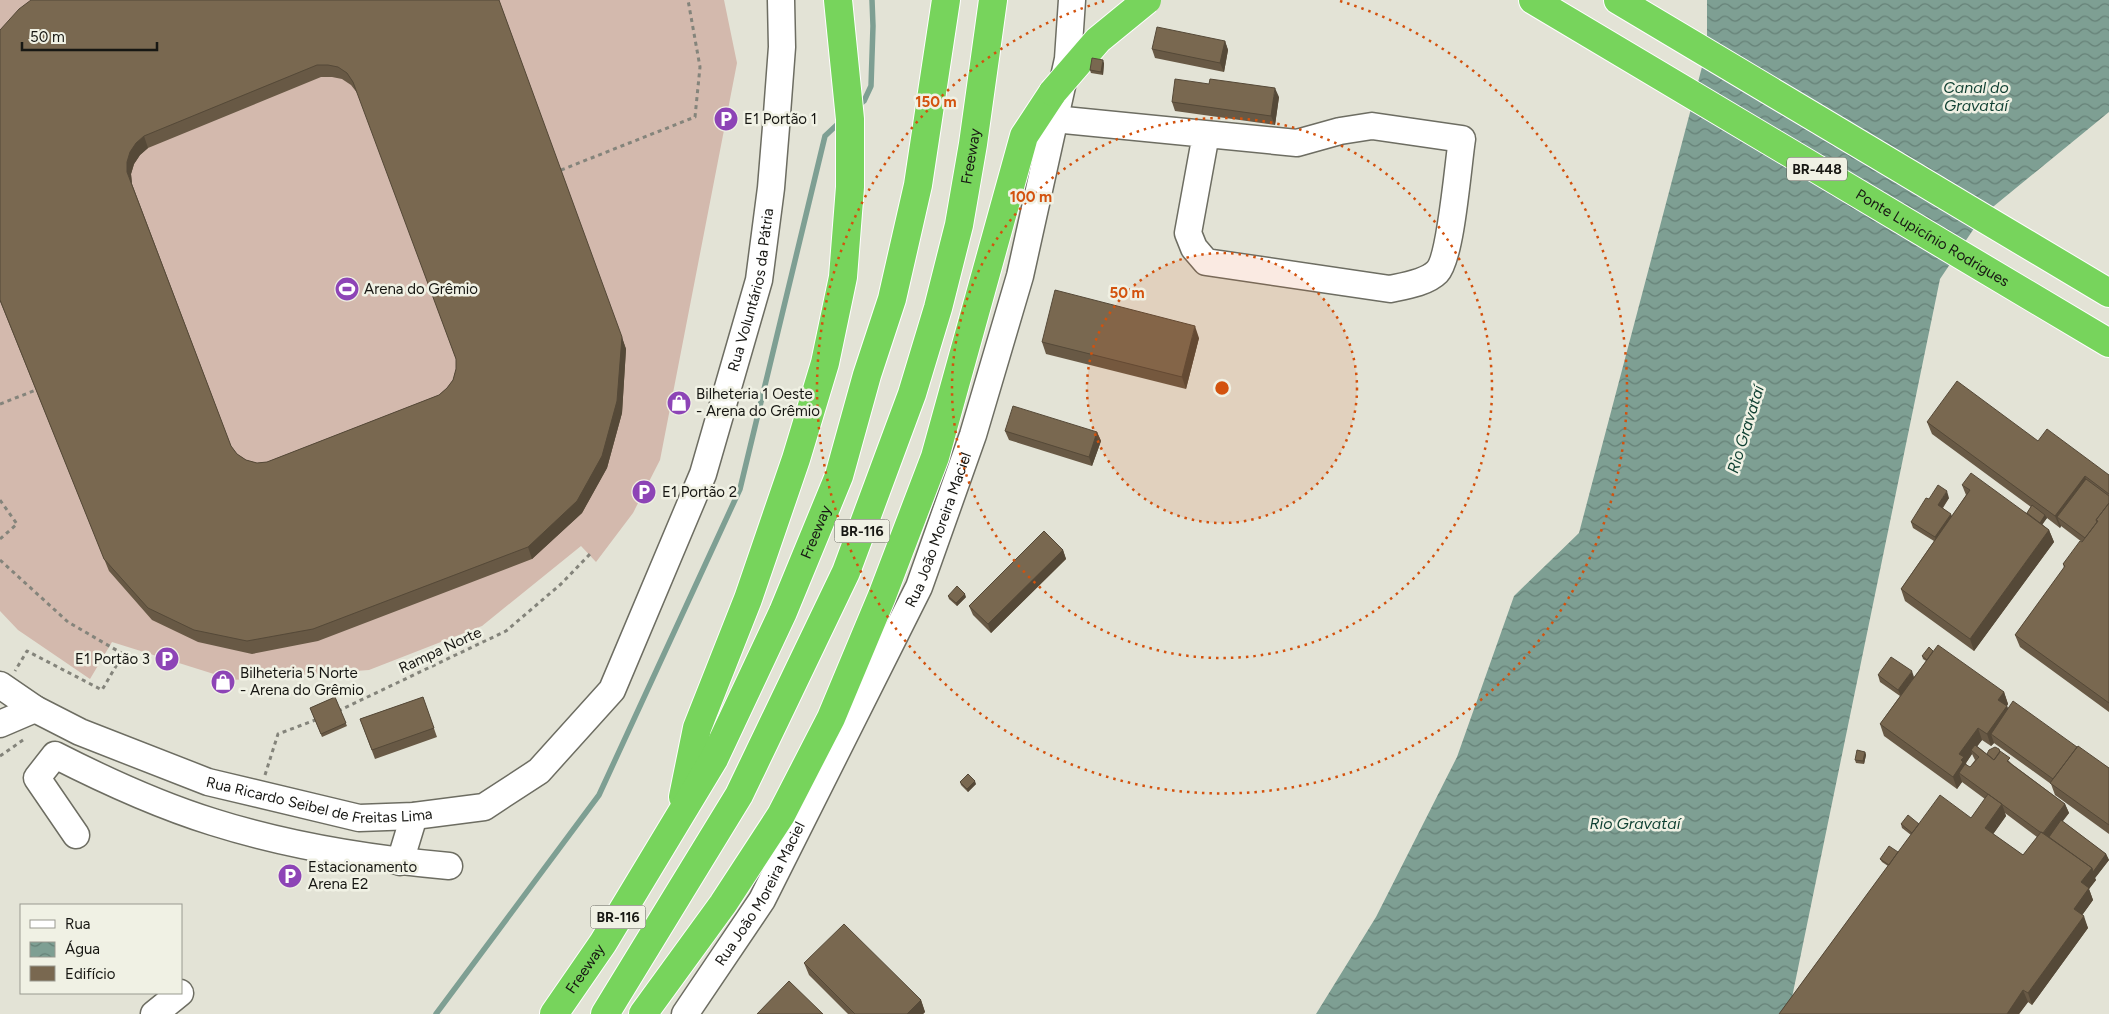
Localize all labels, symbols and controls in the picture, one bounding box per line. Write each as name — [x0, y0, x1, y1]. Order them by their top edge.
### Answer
scale bar — [22, 20, 158, 52]
text: 50 m — [30, 28, 65, 46]
water label: Canal do Gravataí — [1943, 78, 2010, 115]
text: 150 m — [915, 93, 957, 111]
parking icon: E1 Portão 1 — [713, 106, 739, 132]
place label: E1 Portão 1 — [744, 110, 817, 128]
street label: Freeway — [957, 127, 984, 186]
road number: BR-448 — [1787, 157, 1847, 180]
street label: Ponte Lupicínio Rodrigues — [1853, 185, 2013, 291]
text: 100 m — [1010, 188, 1052, 206]
street label: Rua Voluntários da Pátria — [724, 207, 777, 374]
sports icon: Arena do Grêmio — [334, 276, 360, 302]
place label: Arena do Grêmio — [364, 280, 478, 298]
text: 50 m — [1109, 284, 1145, 302]
centre of rings — [1213, 379, 1231, 397]
water label: Rio Gravataí — [1723, 381, 1768, 475]
place label: Bilheteria 1 Oeste - Arena do Grêmio — [696, 385, 820, 420]
shop icon: Bilheteria 1 Oeste - Arena do Grêmio — [666, 390, 692, 416]
street label: Rua João Moreira Maciel — [901, 450, 975, 610]
parking icon: E1 Portão 2 — [631, 479, 657, 505]
place label: E1 Portão 2 — [662, 483, 737, 501]
street label: Freeway — [797, 502, 835, 562]
road number: BR-116 — [834, 520, 890, 542]
street label: Rampa Norte — [396, 623, 484, 677]
parking icon: E1 Portão 3 — [154, 646, 180, 672]
place label: E1 Portão 3 — [75, 650, 150, 668]
place label: Bilheteria 5 Norte - Arena do Grêmio — [240, 664, 364, 699]
shop icon: Bilheteria 5 Norte - Arena do Grêmio — [210, 669, 236, 695]
street label: Rua Ricardo Seibel de Freitas Lima — [204, 773, 433, 827]
water label: Rio Gravataí — [1590, 814, 1683, 833]
street label: Rua João Moreira Maciel — [711, 819, 809, 969]
place label: Estacionamento Arena E2 — [308, 858, 417, 893]
parking icon: Estacionamento Arena E2 — [277, 863, 303, 889]
legend — [20, 904, 182, 994]
road number: BR-116 — [590, 906, 646, 929]
text: Rua — [65, 915, 90, 933]
text: Água — [65, 940, 100, 958]
street label: Freeway — [562, 940, 609, 997]
text: Edifício — [65, 965, 116, 983]

